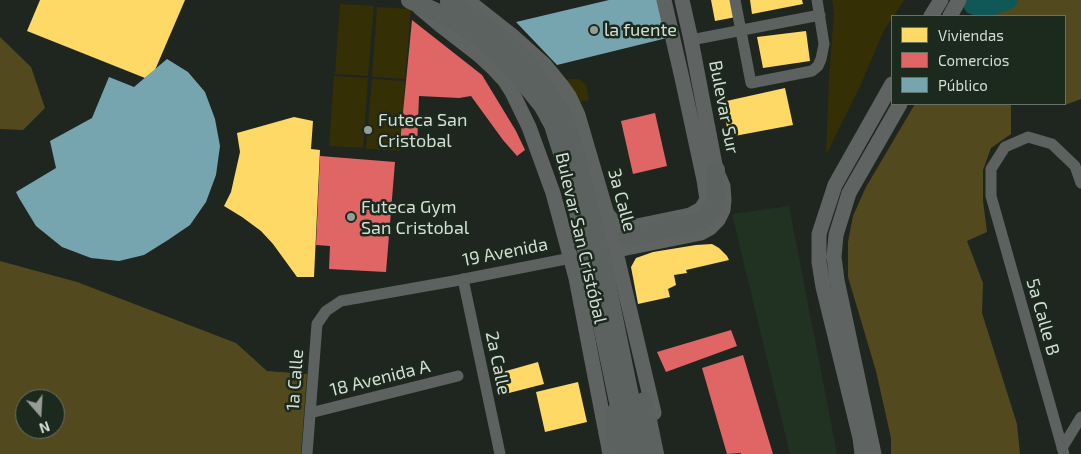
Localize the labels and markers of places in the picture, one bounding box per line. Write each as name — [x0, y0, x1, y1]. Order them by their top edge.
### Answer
place label: la fuente — [604, 19, 677, 41]
marker: la fuente — [588, 24, 600, 36]
place label: Futeca San Cristobal — [378, 109, 467, 152]
marker: Futeca San Cristobal — [362, 124, 374, 136]
place label: Futeca Gym San Cristobal — [361, 196, 469, 238]
marker: Futeca Gym San Cristobal — [345, 211, 357, 223]

